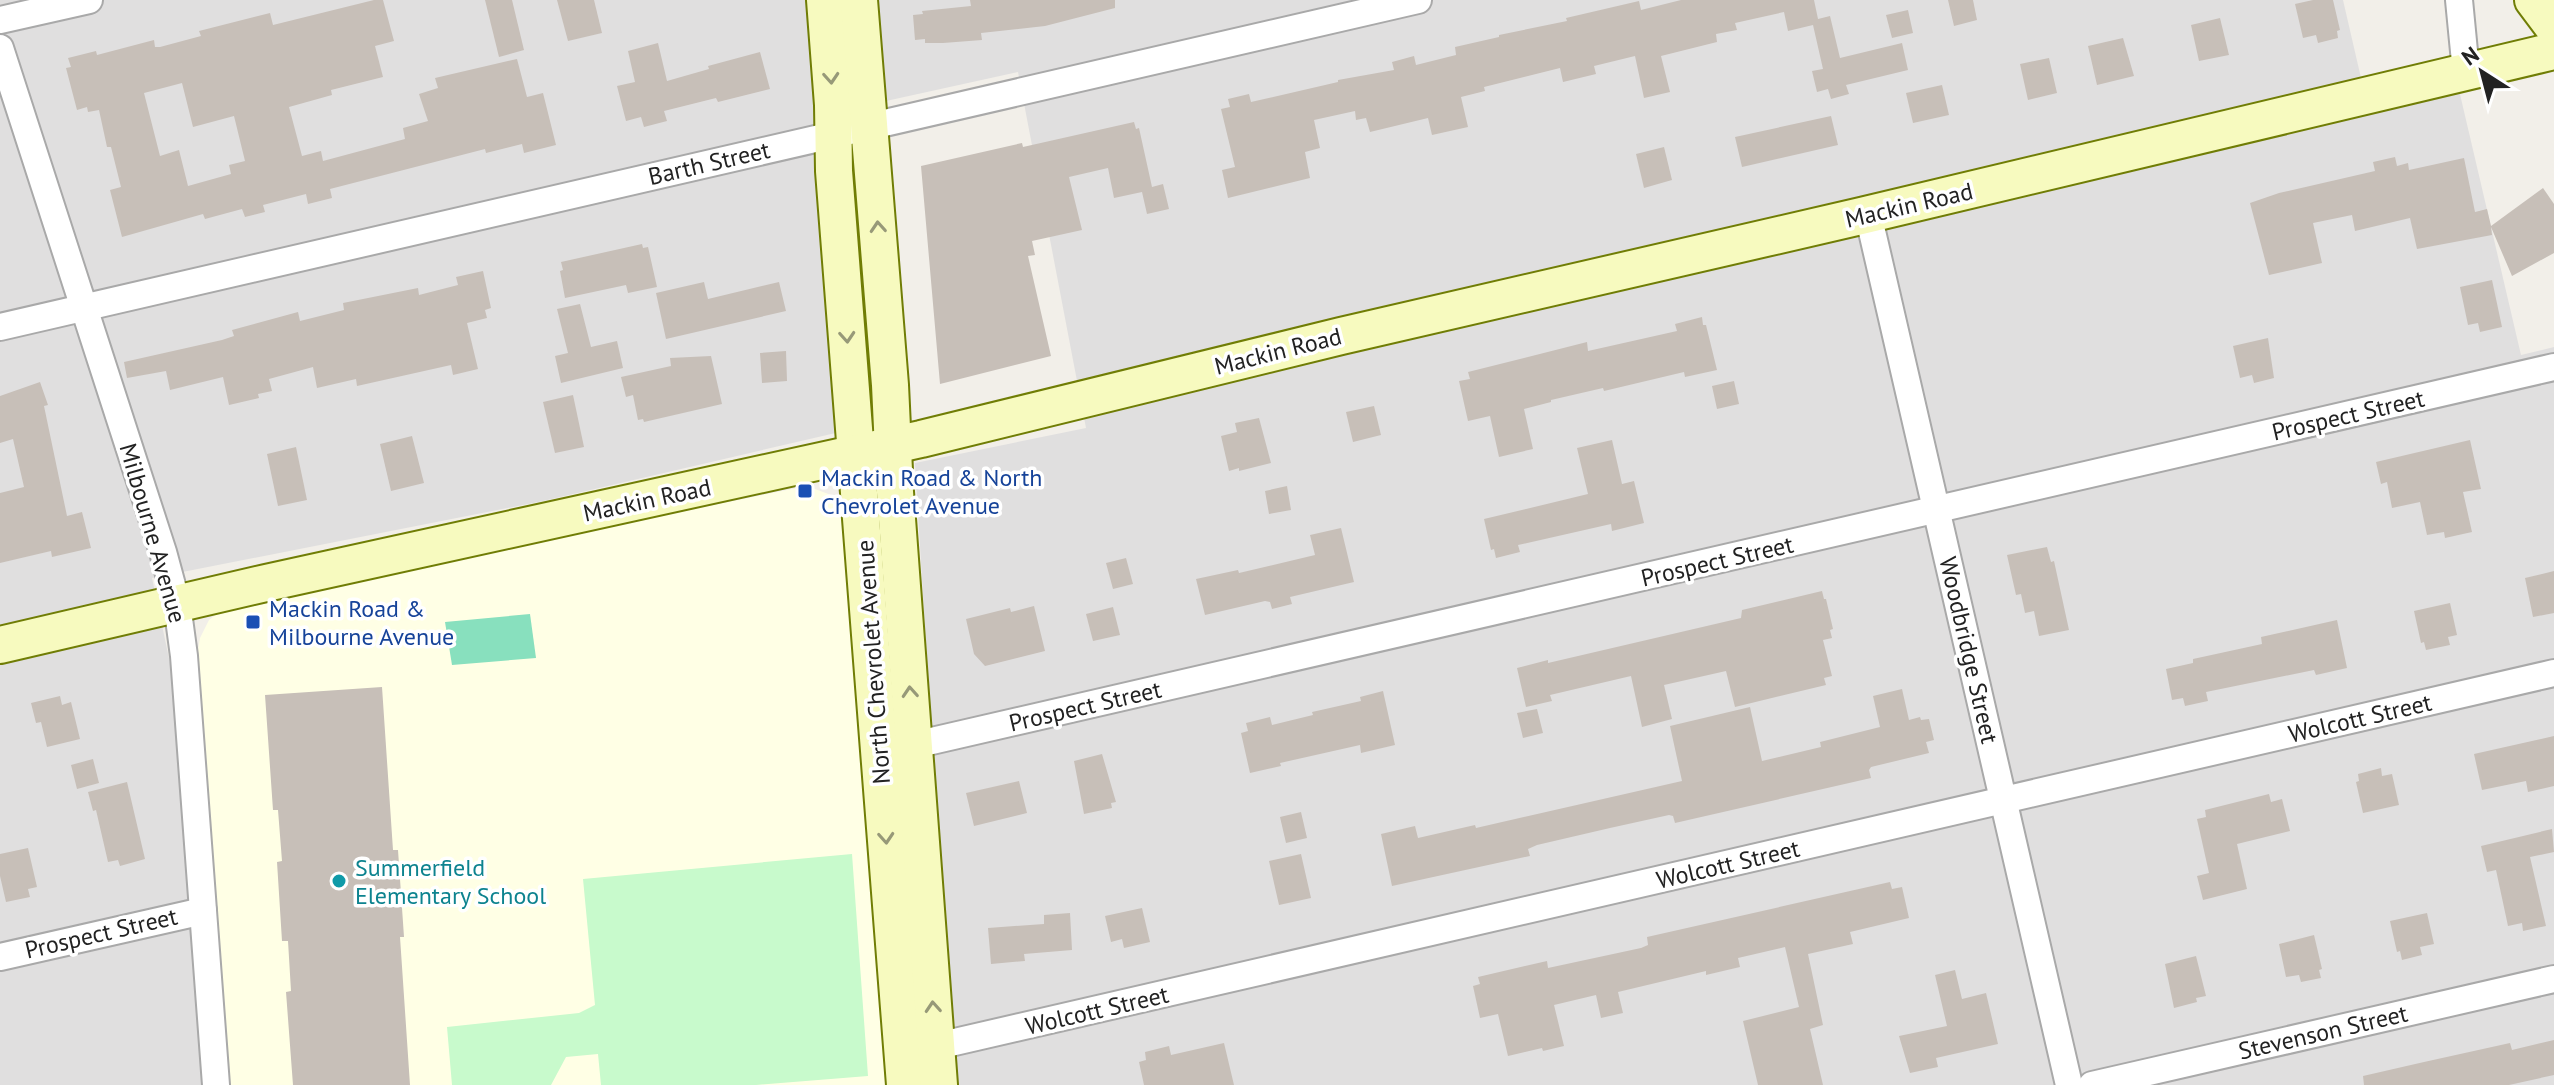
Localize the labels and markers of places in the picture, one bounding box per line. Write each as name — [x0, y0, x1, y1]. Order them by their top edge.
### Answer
place label: Mackin Road & North Chevrolet Avenue — [821, 462, 1043, 521]
marker: Mackin Road & North Chevrolet Avenue — [796, 482, 814, 500]
place label: Mackin Road & Milbourne Avenue — [269, 593, 454, 652]
marker: Mackin Road & Milbourne Avenue — [244, 613, 262, 631]
place label: Summerfield Elementary School — [355, 852, 546, 911]
marker: Summerfield Elementary School — [330, 872, 348, 890]

